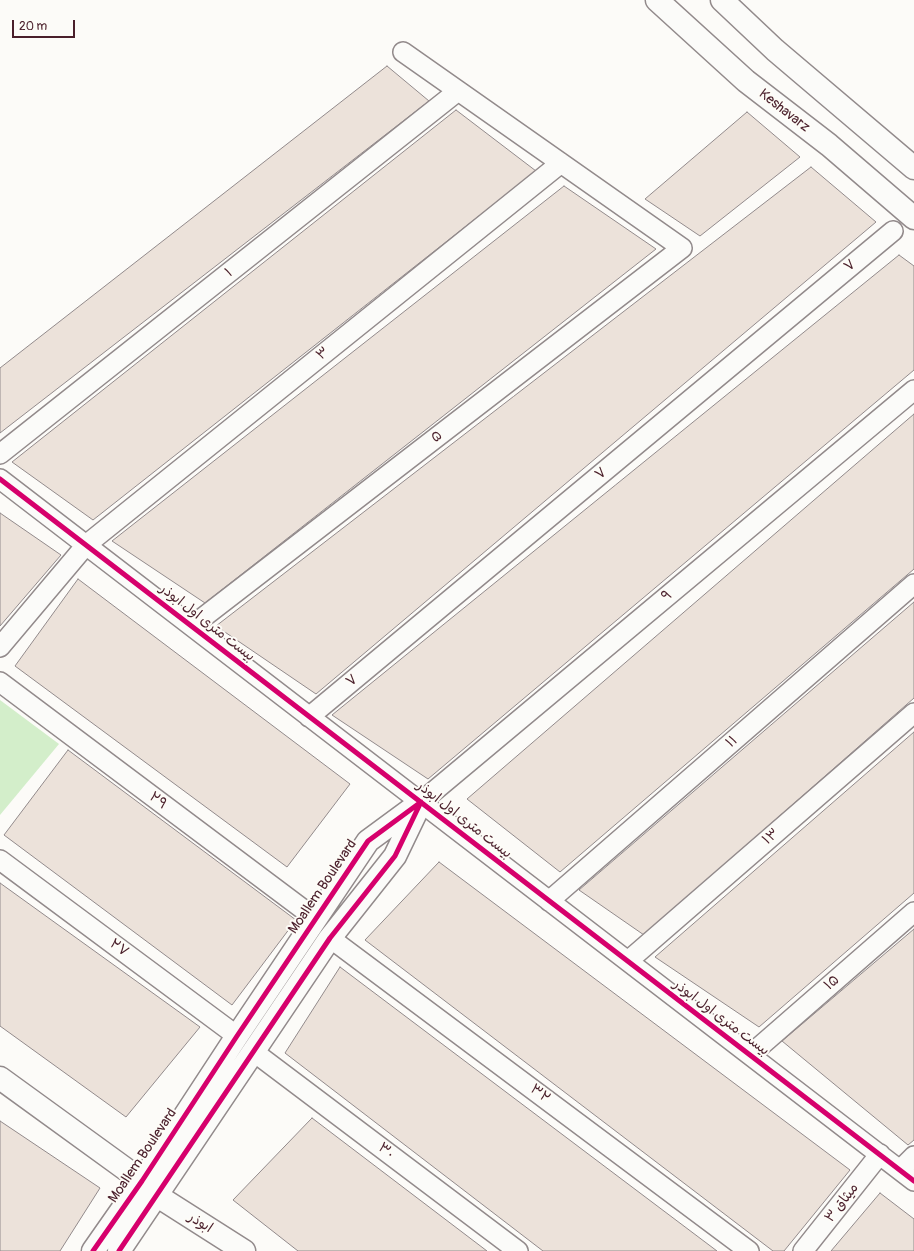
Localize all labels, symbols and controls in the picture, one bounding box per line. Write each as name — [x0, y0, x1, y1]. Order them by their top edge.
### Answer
scale bar — [14, 12, 77, 38]
text: 20 m — [19, 19, 47, 34]
street label: Keshavarz — [755, 86, 813, 136]
street label: ۷ — [841, 256, 859, 276]
street label: ۱ — [222, 265, 236, 281]
street label: ۳ — [313, 344, 333, 364]
street label: ۵ — [428, 427, 446, 447]
street label: ۷ — [592, 464, 610, 484]
street label: بیست متری اول ابوذر — [156, 581, 258, 665]
street label: ۹ — [658, 587, 676, 605]
street label: ۷ — [343, 671, 361, 691]
street label: ۱۱ — [723, 732, 741, 752]
street label: بیست متری اول ابوذر — [413, 778, 515, 862]
street label: ۲۹ — [146, 789, 170, 813]
street label: ۱۳ — [759, 825, 783, 849]
street label: Moallem Boulevard — [285, 837, 361, 937]
street label: ۲۷ — [106, 936, 132, 960]
street label: ۱۵ — [821, 972, 843, 994]
street label: بیست متری اول ابوذر — [670, 976, 772, 1060]
street label: ۳۲ — [527, 1081, 553, 1107]
street label: Moallem Boulevard — [105, 1106, 181, 1206]
street label: ۳۰ — [375, 1139, 397, 1163]
street label: میثاق ۳ — [821, 1180, 863, 1226]
street label: ابوذر — [185, 1209, 215, 1237]

